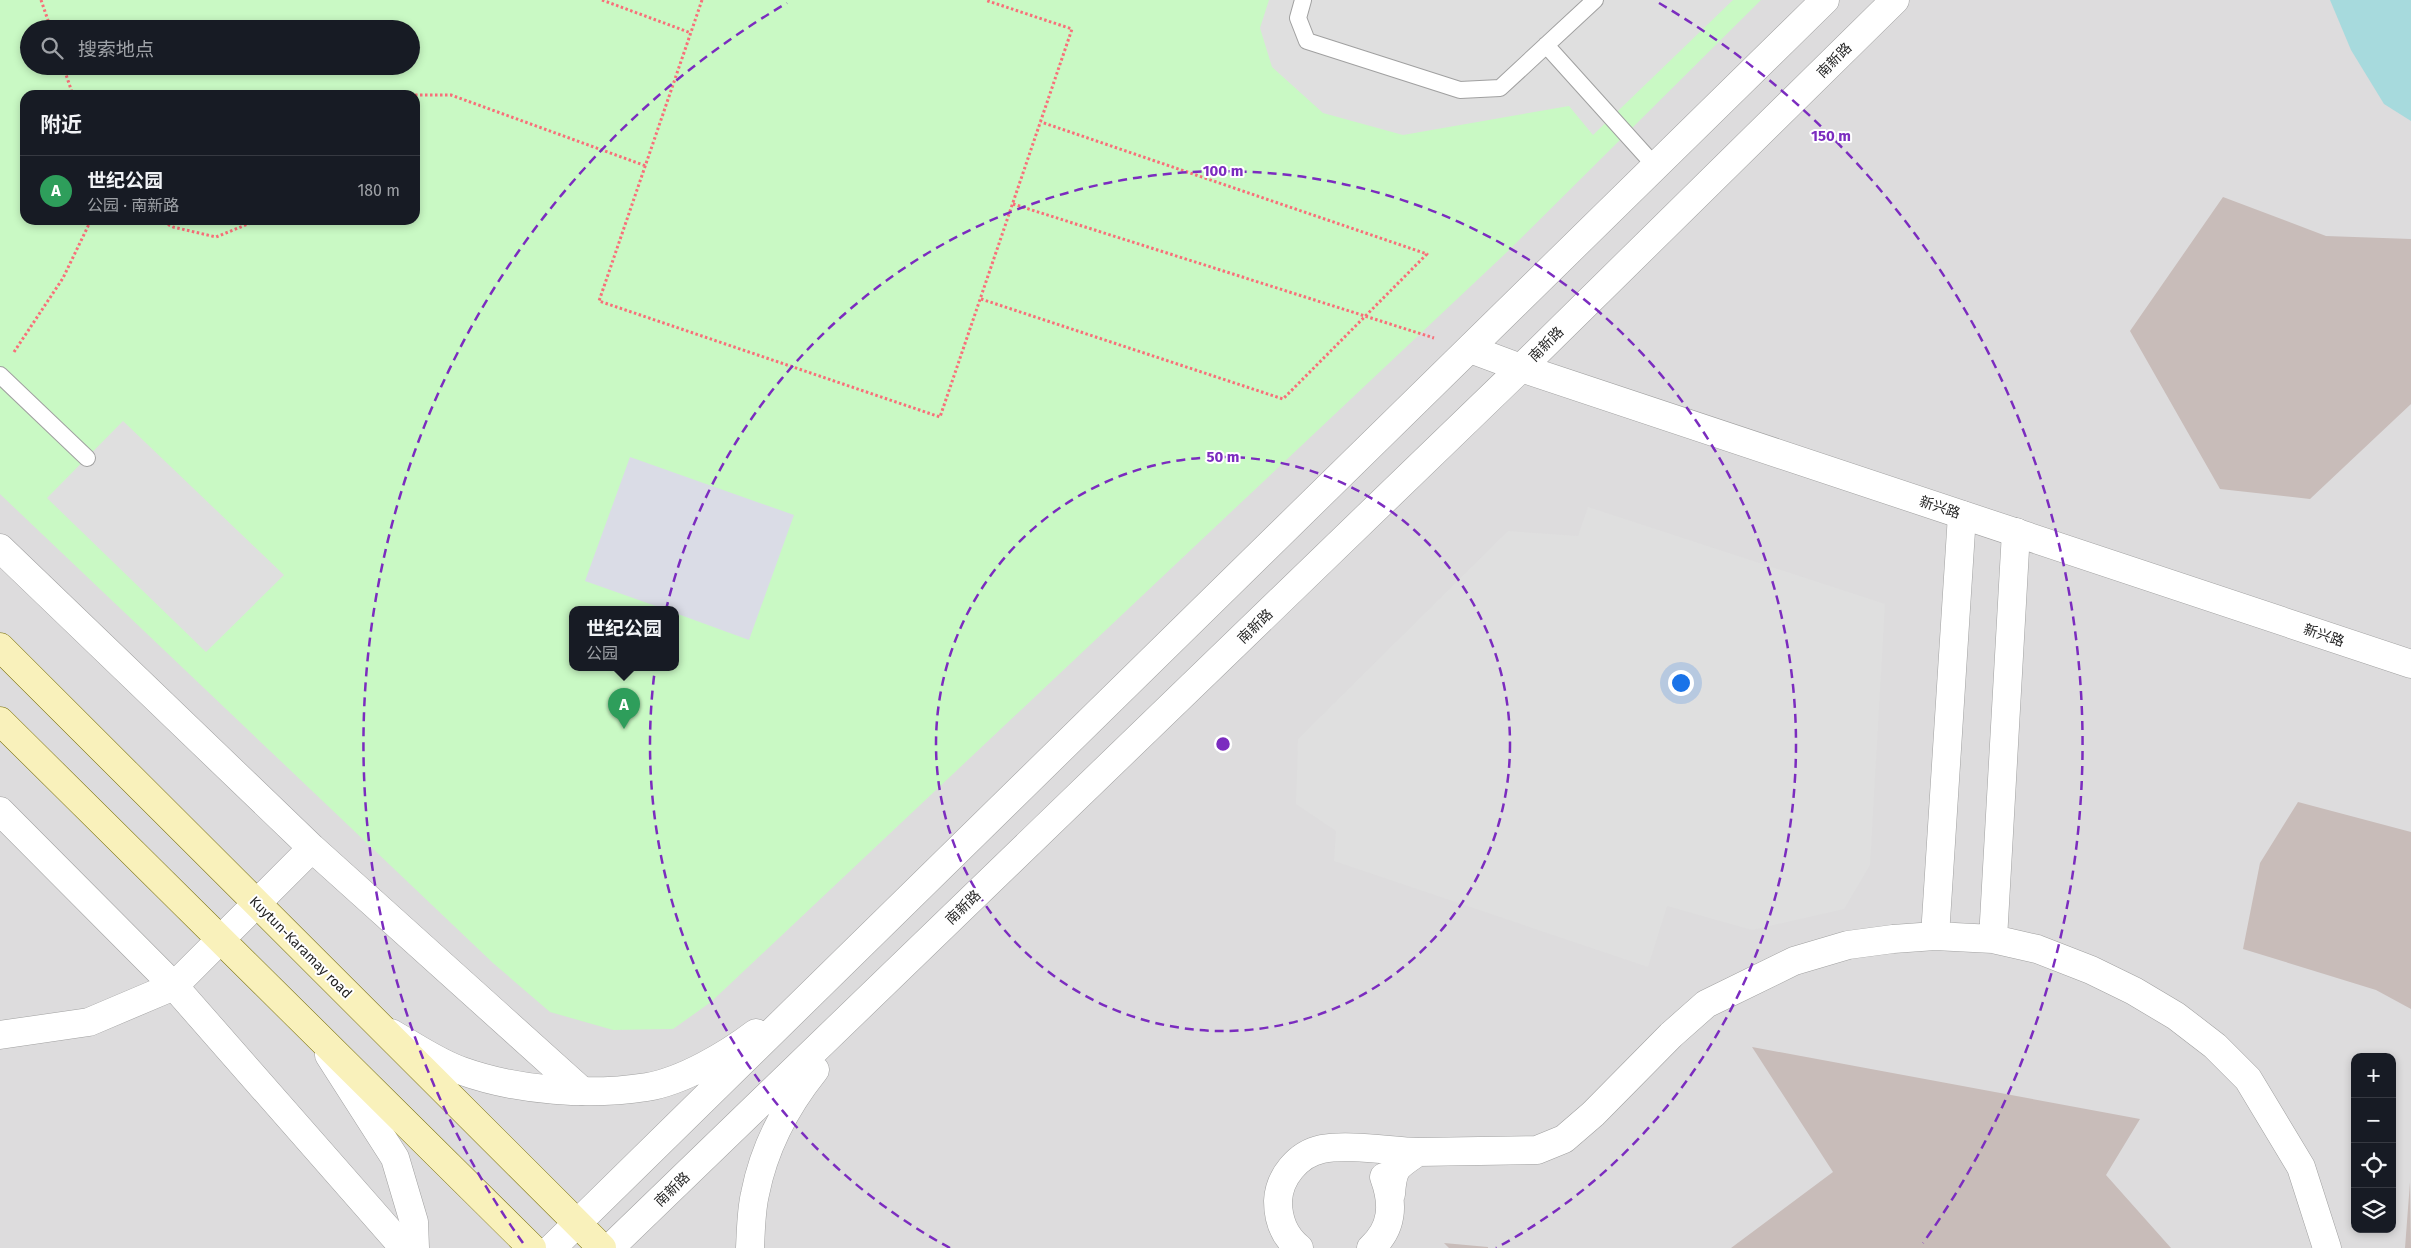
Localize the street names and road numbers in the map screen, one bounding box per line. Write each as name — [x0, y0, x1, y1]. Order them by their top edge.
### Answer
street label: 南新路 — [1813, 39, 1855, 81]
street label: 南新路 — [1525, 323, 1567, 365]
street label: 新兴路 — [1917, 493, 1962, 522]
street label: 南新路 — [1234, 606, 1276, 647]
street label: 新兴路 — [2301, 621, 2346, 650]
street label: 南新路 — [942, 887, 984, 928]
street label: Kuytun-Karamay road — [246, 893, 355, 1002]
street label: 南新路 — [651, 1169, 693, 1210]

